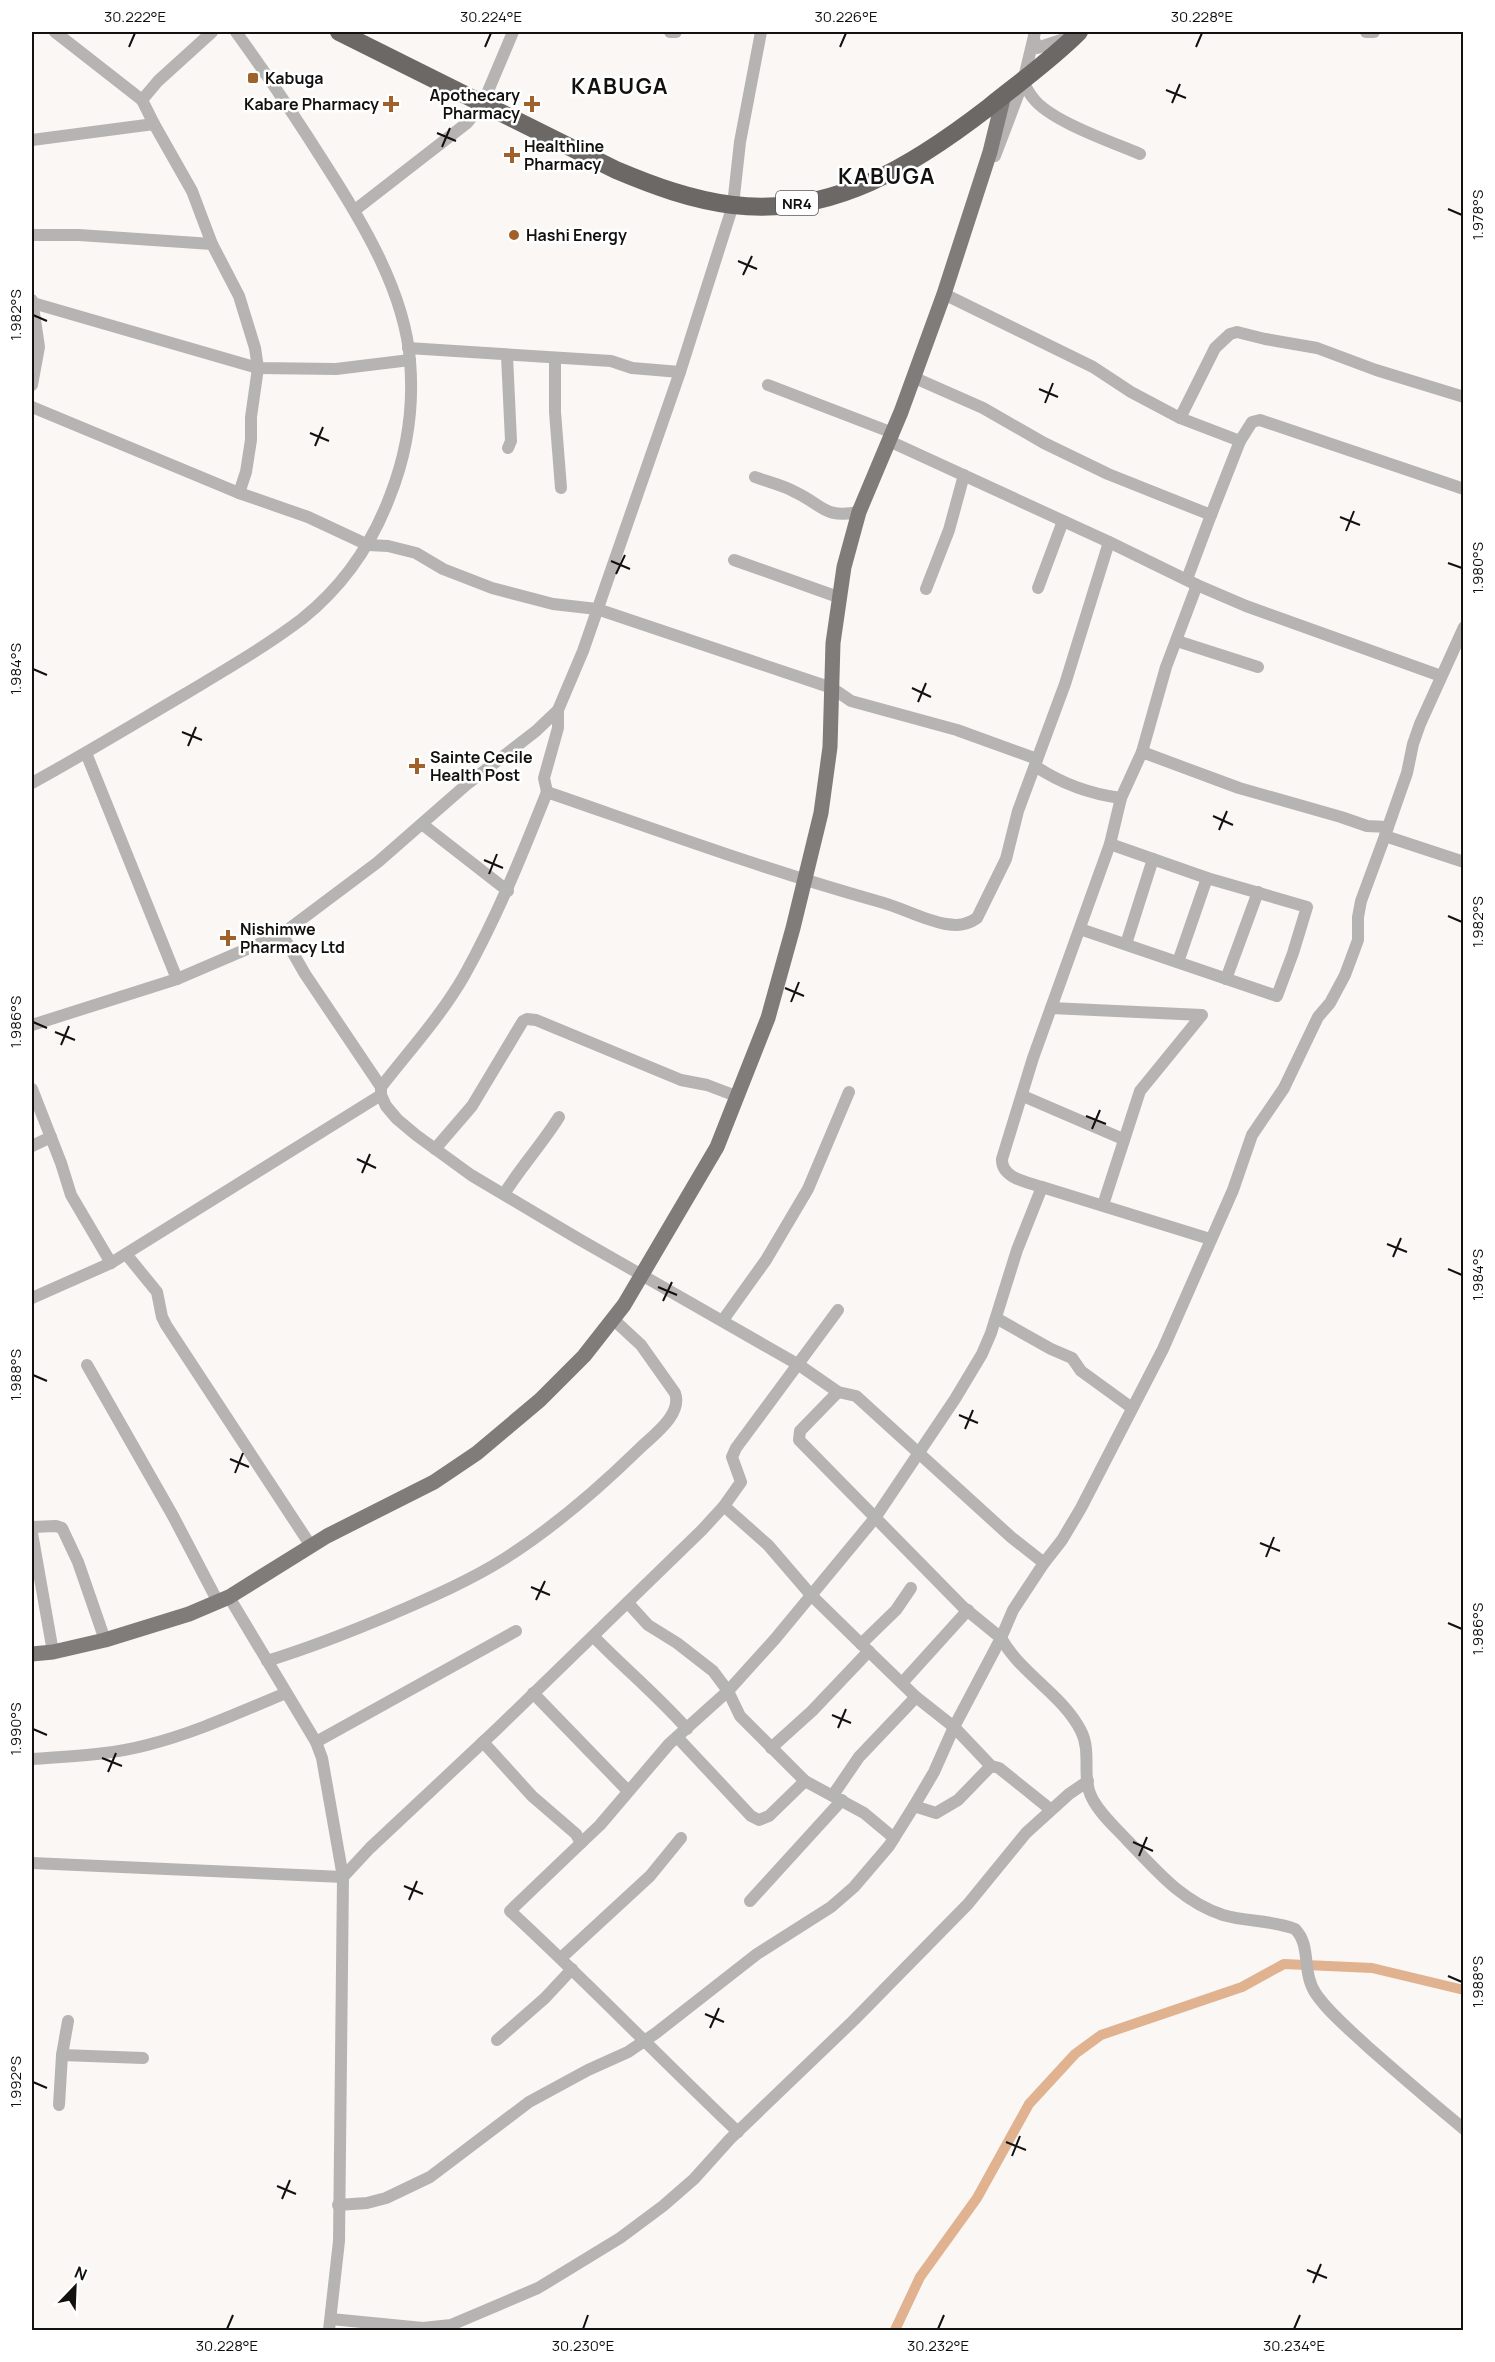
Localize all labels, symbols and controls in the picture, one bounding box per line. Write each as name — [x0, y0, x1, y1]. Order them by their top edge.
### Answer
text: 30.222°E — [104, 6, 166, 27]
text: 30.224°E — [460, 6, 522, 27]
text: 30.226°E — [815, 6, 877, 27]
text: 30.228°E — [1171, 6, 1233, 27]
place label: Kabuga — [265, 67, 324, 89]
marker: Kabuga — [246, 71, 260, 85]
district label: KABUGA — [571, 71, 669, 101]
place label: Apothecary Pharmacy — [430, 84, 520, 124]
place label: Kabare Pharmacy — [244, 93, 379, 115]
marker: Kabare Pharmacy — [384, 97, 398, 111]
marker: Apothecary Pharmacy — [525, 97, 539, 111]
place label: Healthline Pharmacy — [524, 135, 605, 175]
marker: Healthline Pharmacy — [505, 148, 519, 162]
district label: KABUGA — [838, 161, 936, 191]
text: 1.978°S — [1467, 190, 1488, 240]
road number: NR4 — [776, 191, 818, 215]
place label: Hashi Energy — [526, 224, 627, 246]
marker: Hashi Energy — [507, 228, 521, 242]
text: 1.982°S — [5, 289, 26, 341]
text: 1.980°S — [1467, 542, 1488, 594]
text: 1.984°S — [5, 643, 26, 695]
place label: Sainte Cecile Health Post — [430, 746, 533, 786]
marker: Sainte Cecile Health Post — [408, 757, 426, 775]
text: 1.982°S — [1467, 896, 1488, 948]
place label: Nishimwe Pharmacy Ltd — [240, 918, 345, 958]
marker: Nishimwe Pharmacy Ltd — [221, 931, 235, 945]
text: 1.986°S — [5, 996, 26, 1048]
text: 1.984°S — [1467, 1249, 1488, 1301]
text: 1.988°S — [5, 1349, 26, 1401]
text: 1.986°S — [1467, 1603, 1488, 1655]
text: 1.990°S — [5, 1703, 26, 1755]
text: 1.988°S — [1467, 1956, 1488, 2008]
text: 1.992°S — [5, 2056, 26, 2108]
north arrow — [45, 2257, 105, 2317]
text: N — [71, 2261, 90, 2286]
text: 30.228°E — [196, 2335, 258, 2356]
text: 30.230°E — [552, 2335, 614, 2356]
text: 30.232°E — [907, 2335, 969, 2356]
text: 30.234°E — [1263, 2335, 1325, 2356]

